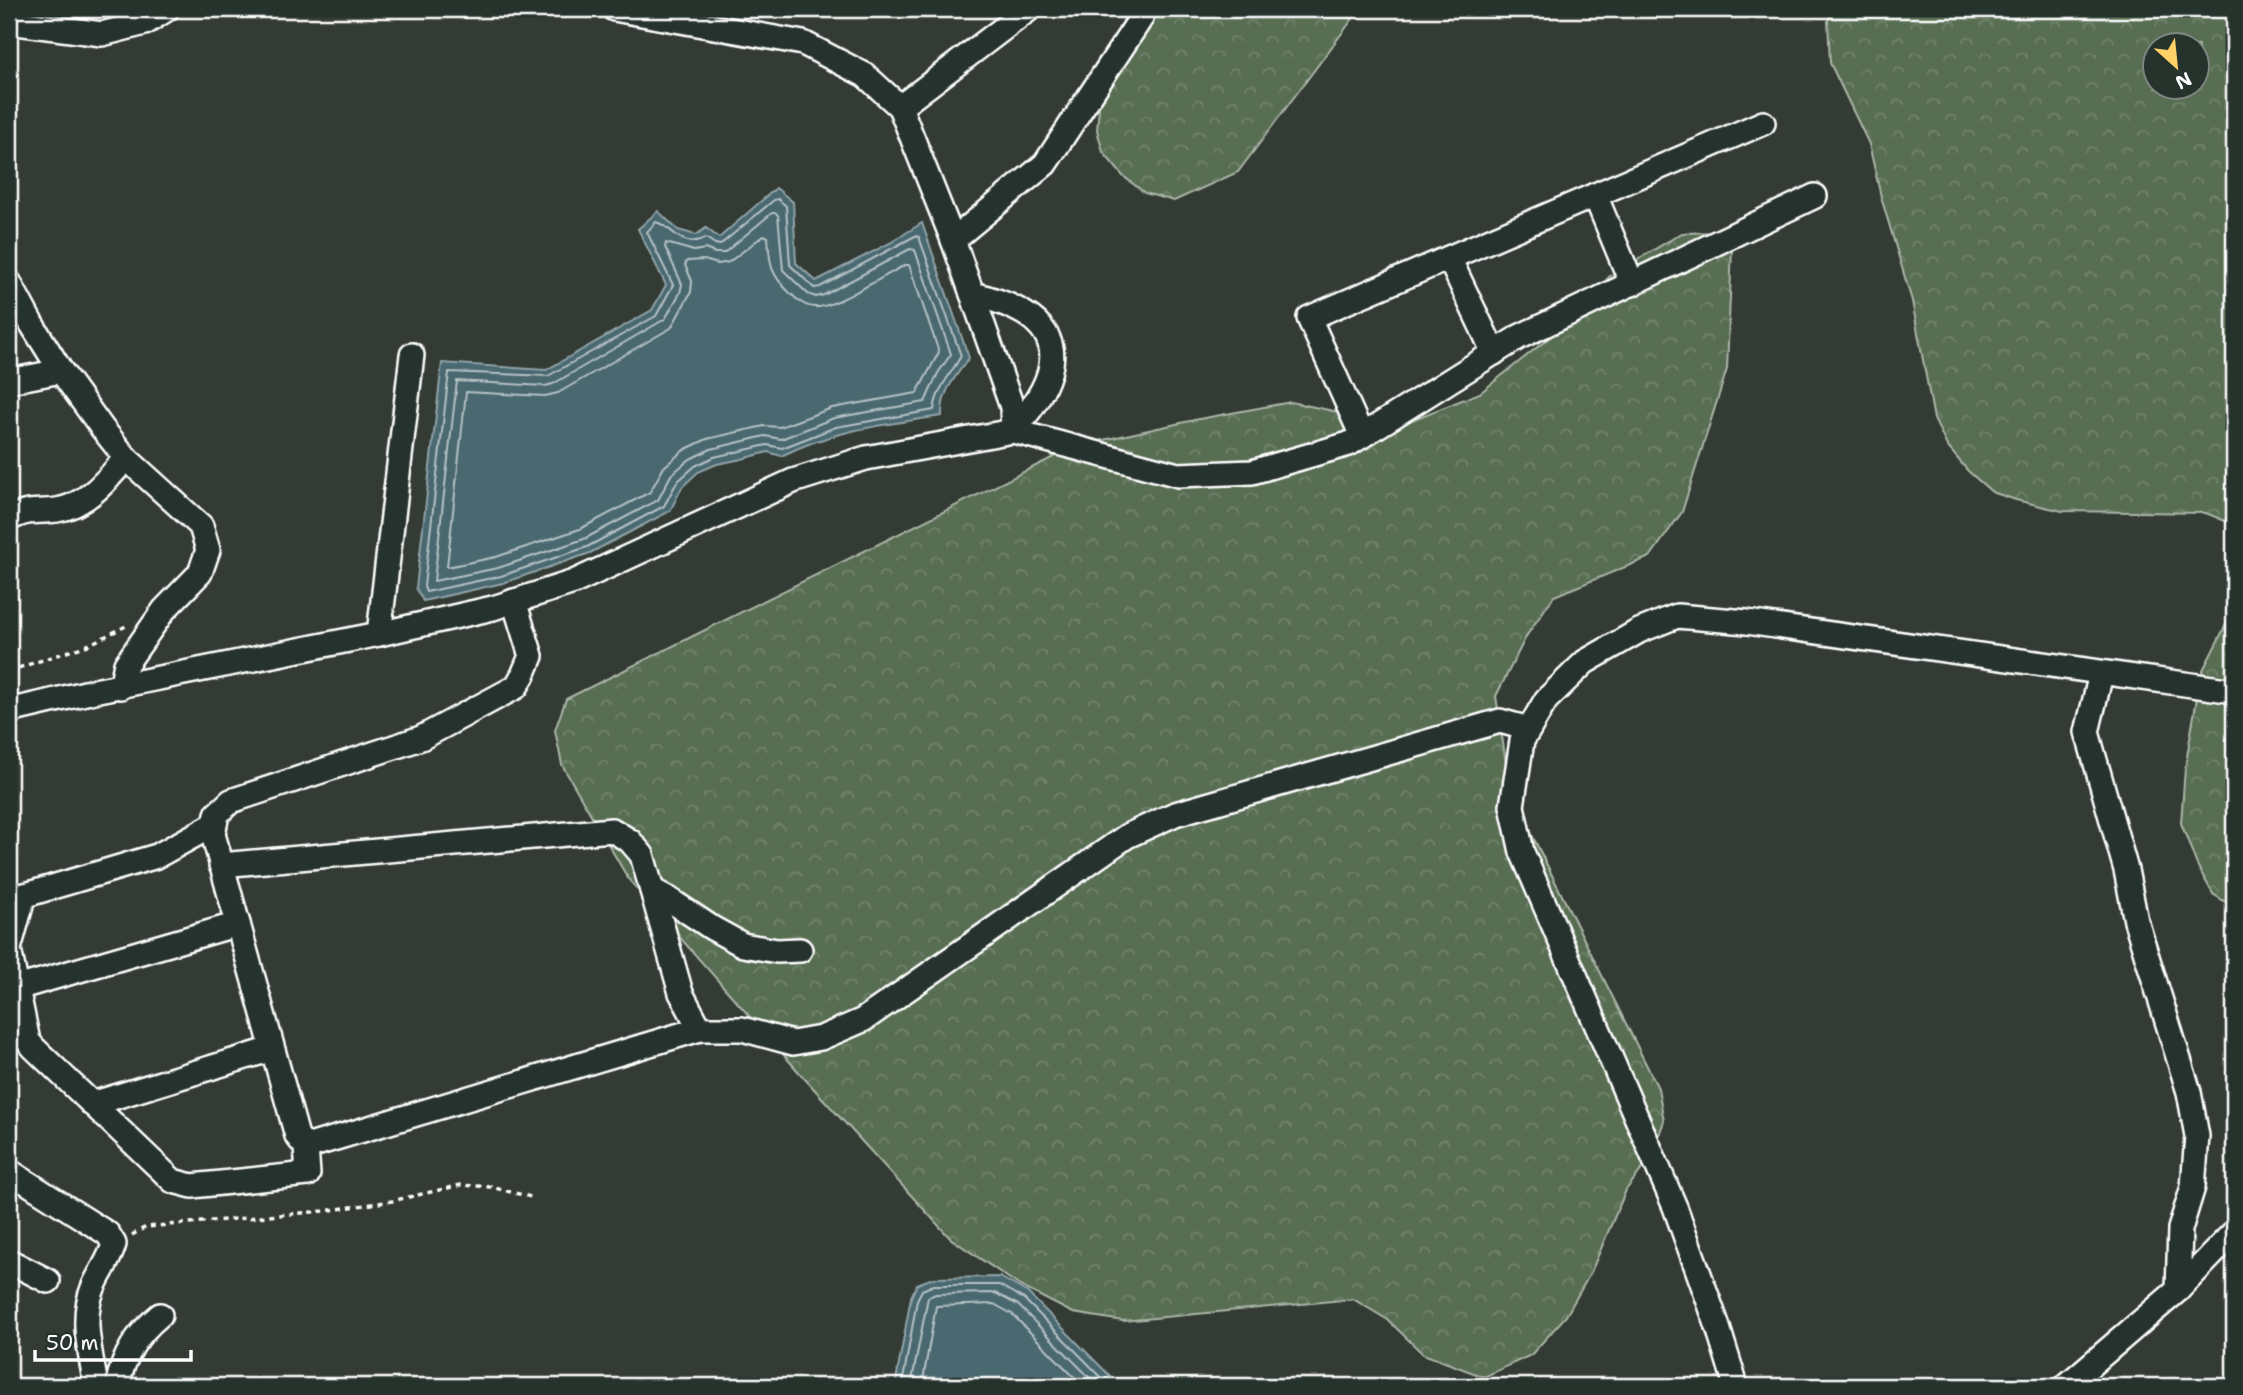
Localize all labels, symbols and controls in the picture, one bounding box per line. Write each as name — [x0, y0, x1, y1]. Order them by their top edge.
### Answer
north arrow — [2142, 32, 2212, 102]
text: N — [2171, 66, 2196, 95]
scale bar — [35, 1318, 191, 1362]
text: 50 m — [46, 1329, 99, 1357]

